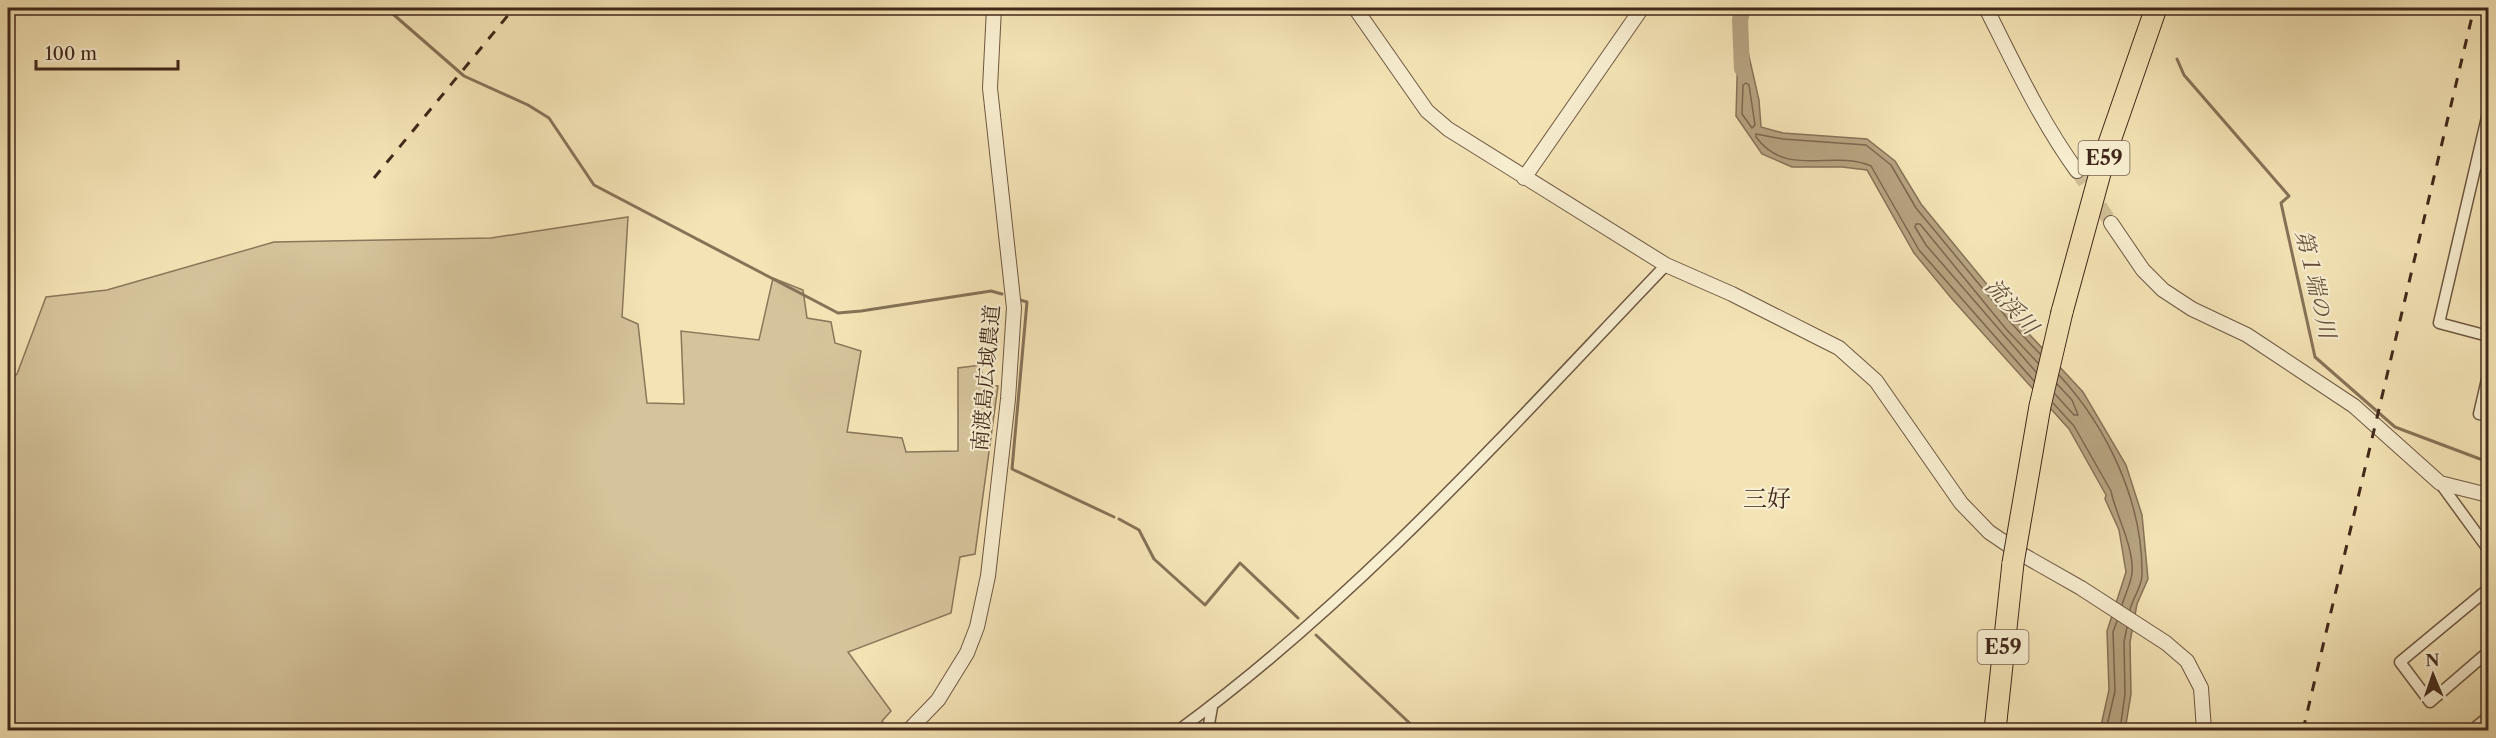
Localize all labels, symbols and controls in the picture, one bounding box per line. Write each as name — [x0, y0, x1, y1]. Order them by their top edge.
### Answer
scale bar — [36, 33, 178, 71]
text: 100 m — [45, 43, 97, 65]
road number: E59 — [2078, 141, 2130, 175]
water label: 第１端の川 — [2290, 227, 2341, 343]
water label: 流渓川 — [1980, 273, 2045, 341]
street label: 南渡島広域農道 — [967, 304, 1004, 452]
district label: 三好 — [1743, 484, 1791, 513]
road number: E59 — [1978, 630, 2028, 664]
north arrow — [2403, 645, 2463, 705]
text: N — [2425, 650, 2440, 670]

